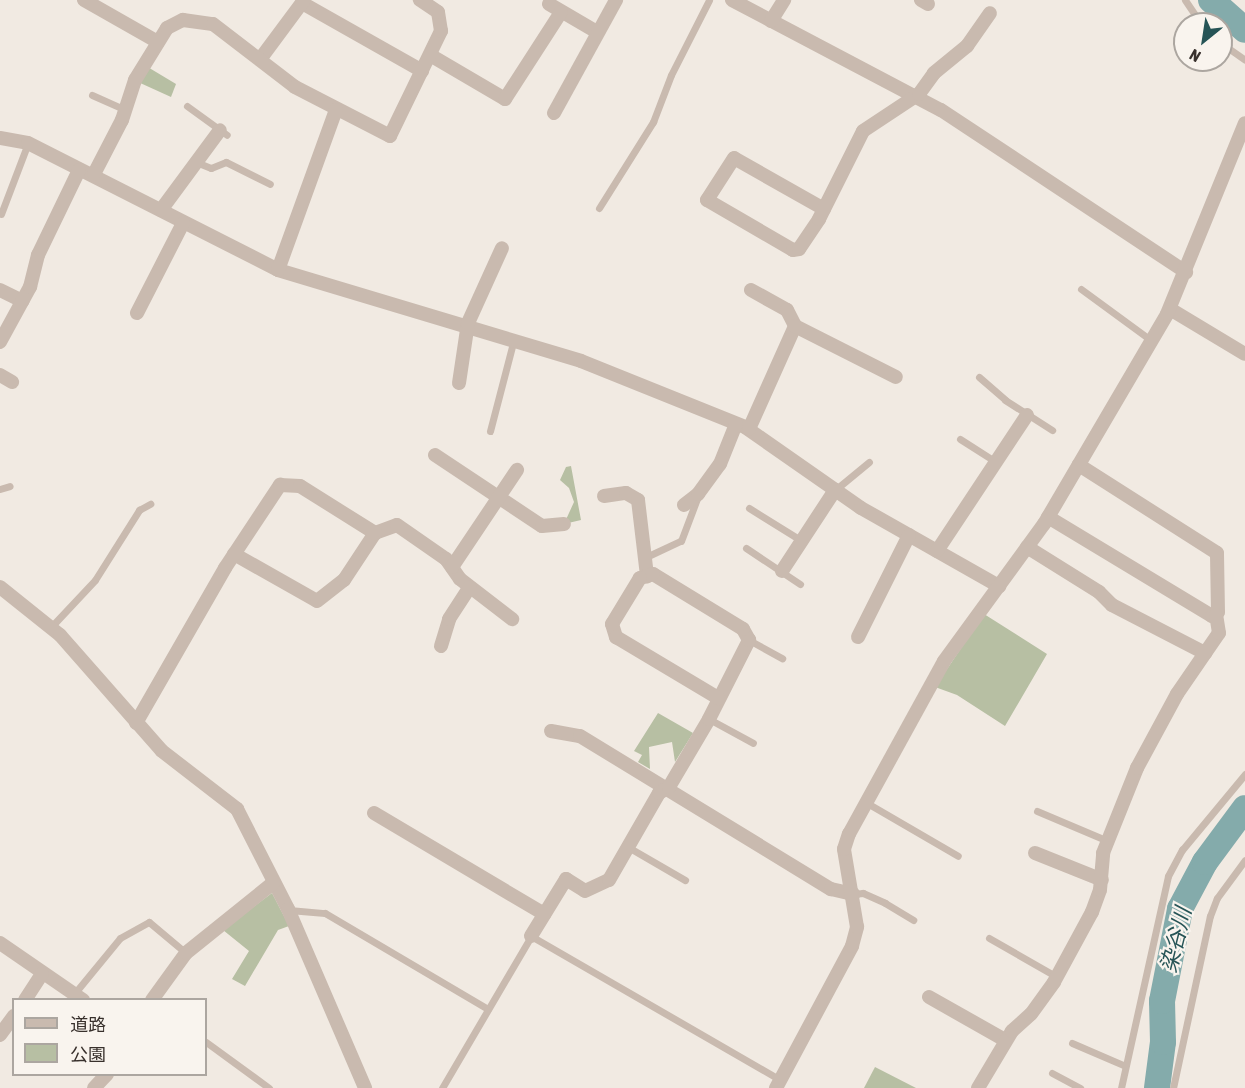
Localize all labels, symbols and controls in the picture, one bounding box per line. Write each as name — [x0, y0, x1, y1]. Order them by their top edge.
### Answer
north arrow — [1173, 12, 1233, 72]
text: N — [1186, 46, 1204, 66]
water label: 染谷川 — [1155, 905, 1197, 975]
legend — [12, 998, 207, 1076]
text: 道路 — [70, 1014, 106, 1035]
text: 公園 — [70, 1044, 106, 1065]

